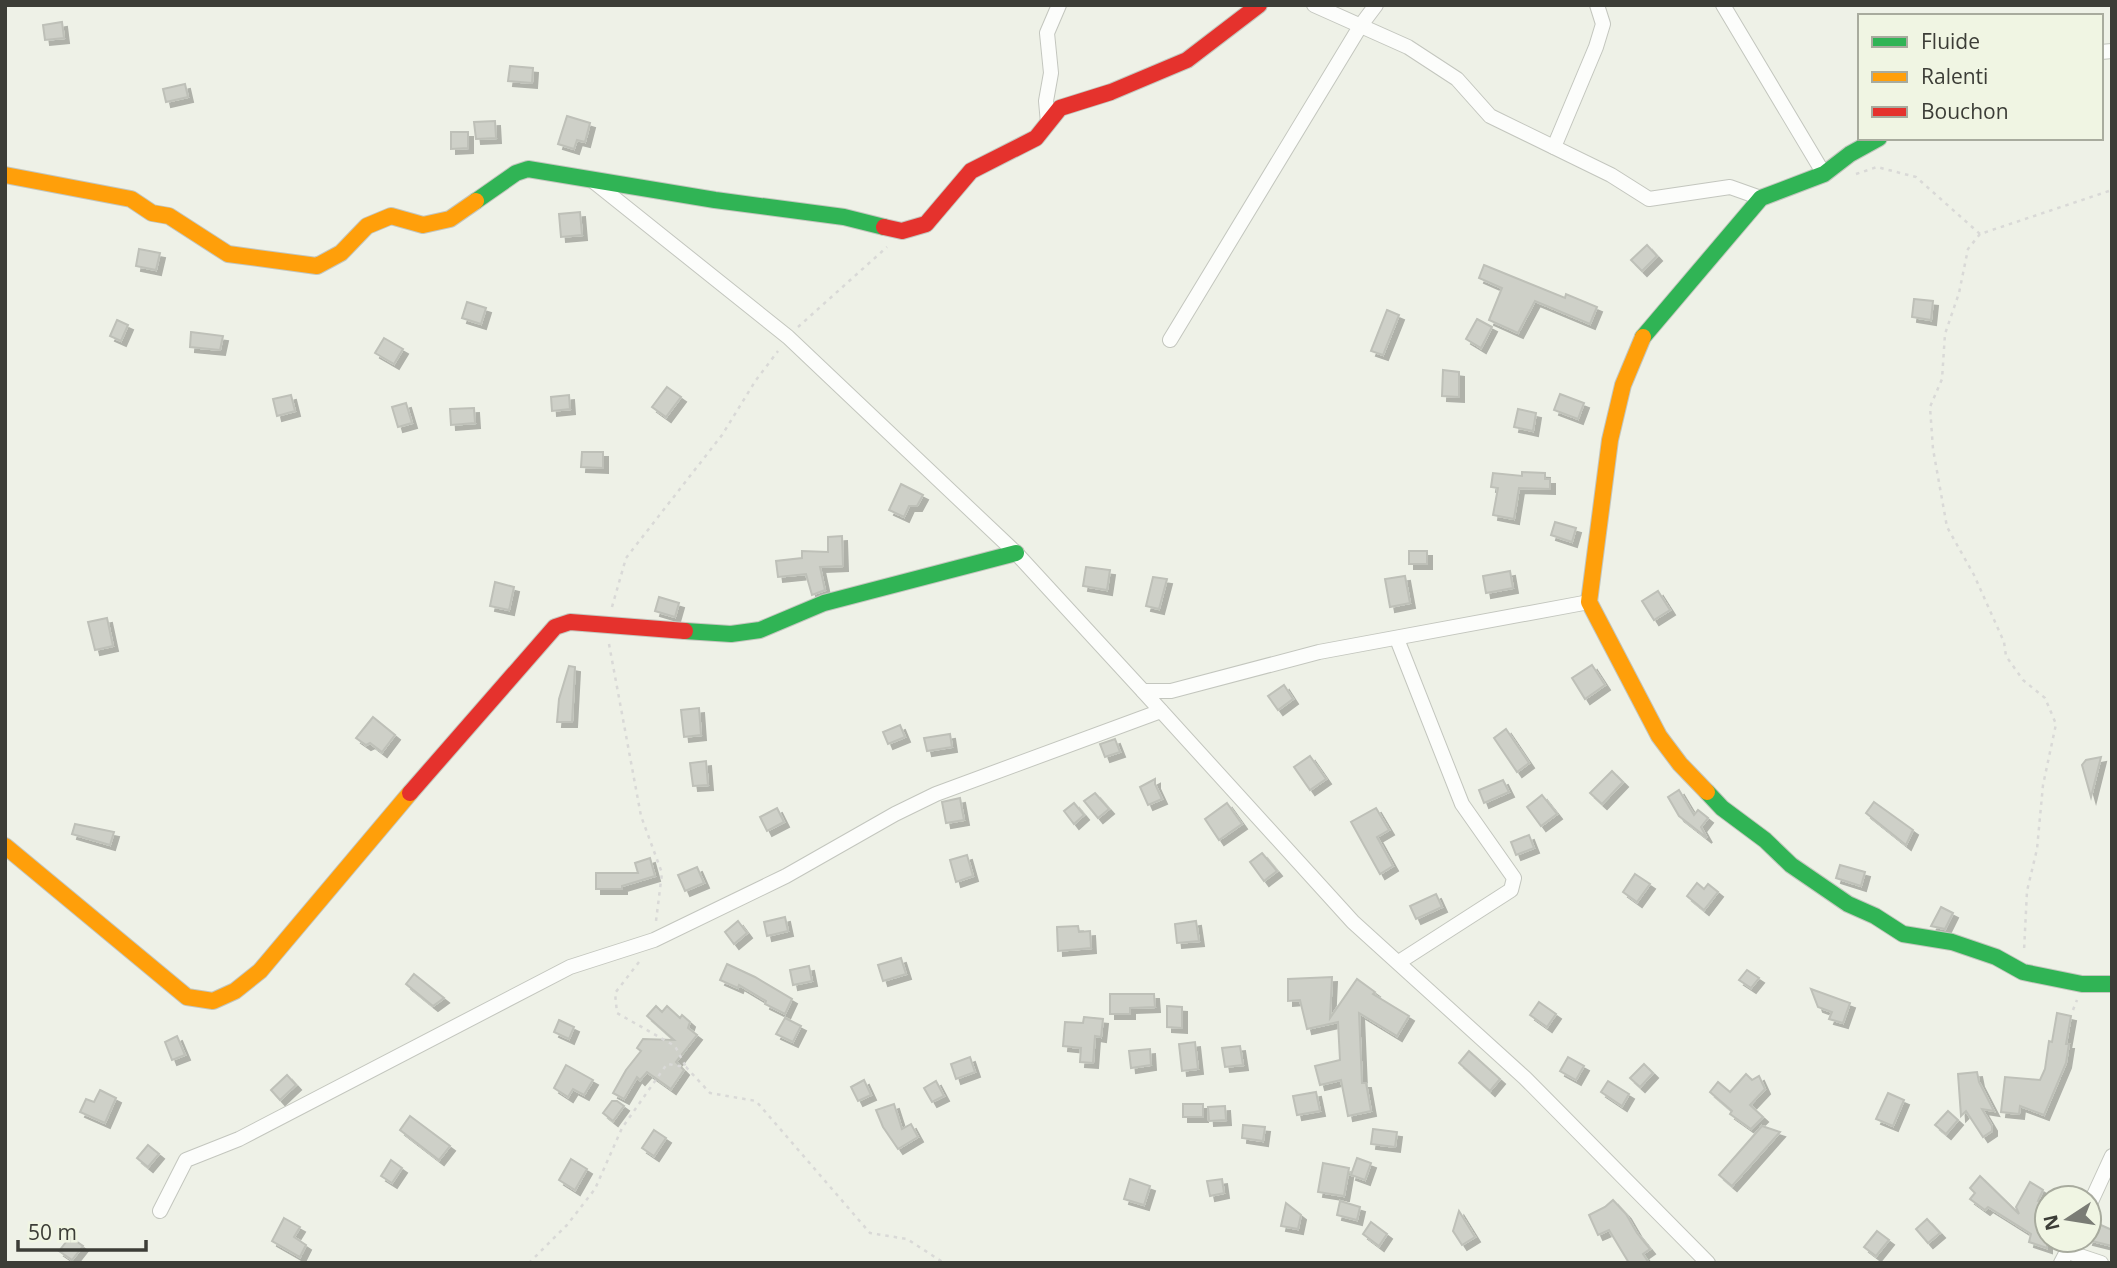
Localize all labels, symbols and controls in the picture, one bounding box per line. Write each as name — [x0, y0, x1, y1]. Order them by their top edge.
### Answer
legend — [1858, 14, 2103, 140]
text: Fluide — [1921, 27, 1980, 55]
text: Ralenti — [1921, 62, 1988, 90]
text: Bouchon — [1921, 97, 2009, 125]
north arrow — [2033, 1184, 2103, 1254]
scale bar — [18, 1208, 145, 1252]
text: N — [2037, 1212, 2066, 1233]
text: 50 m — [28, 1218, 77, 1246]

